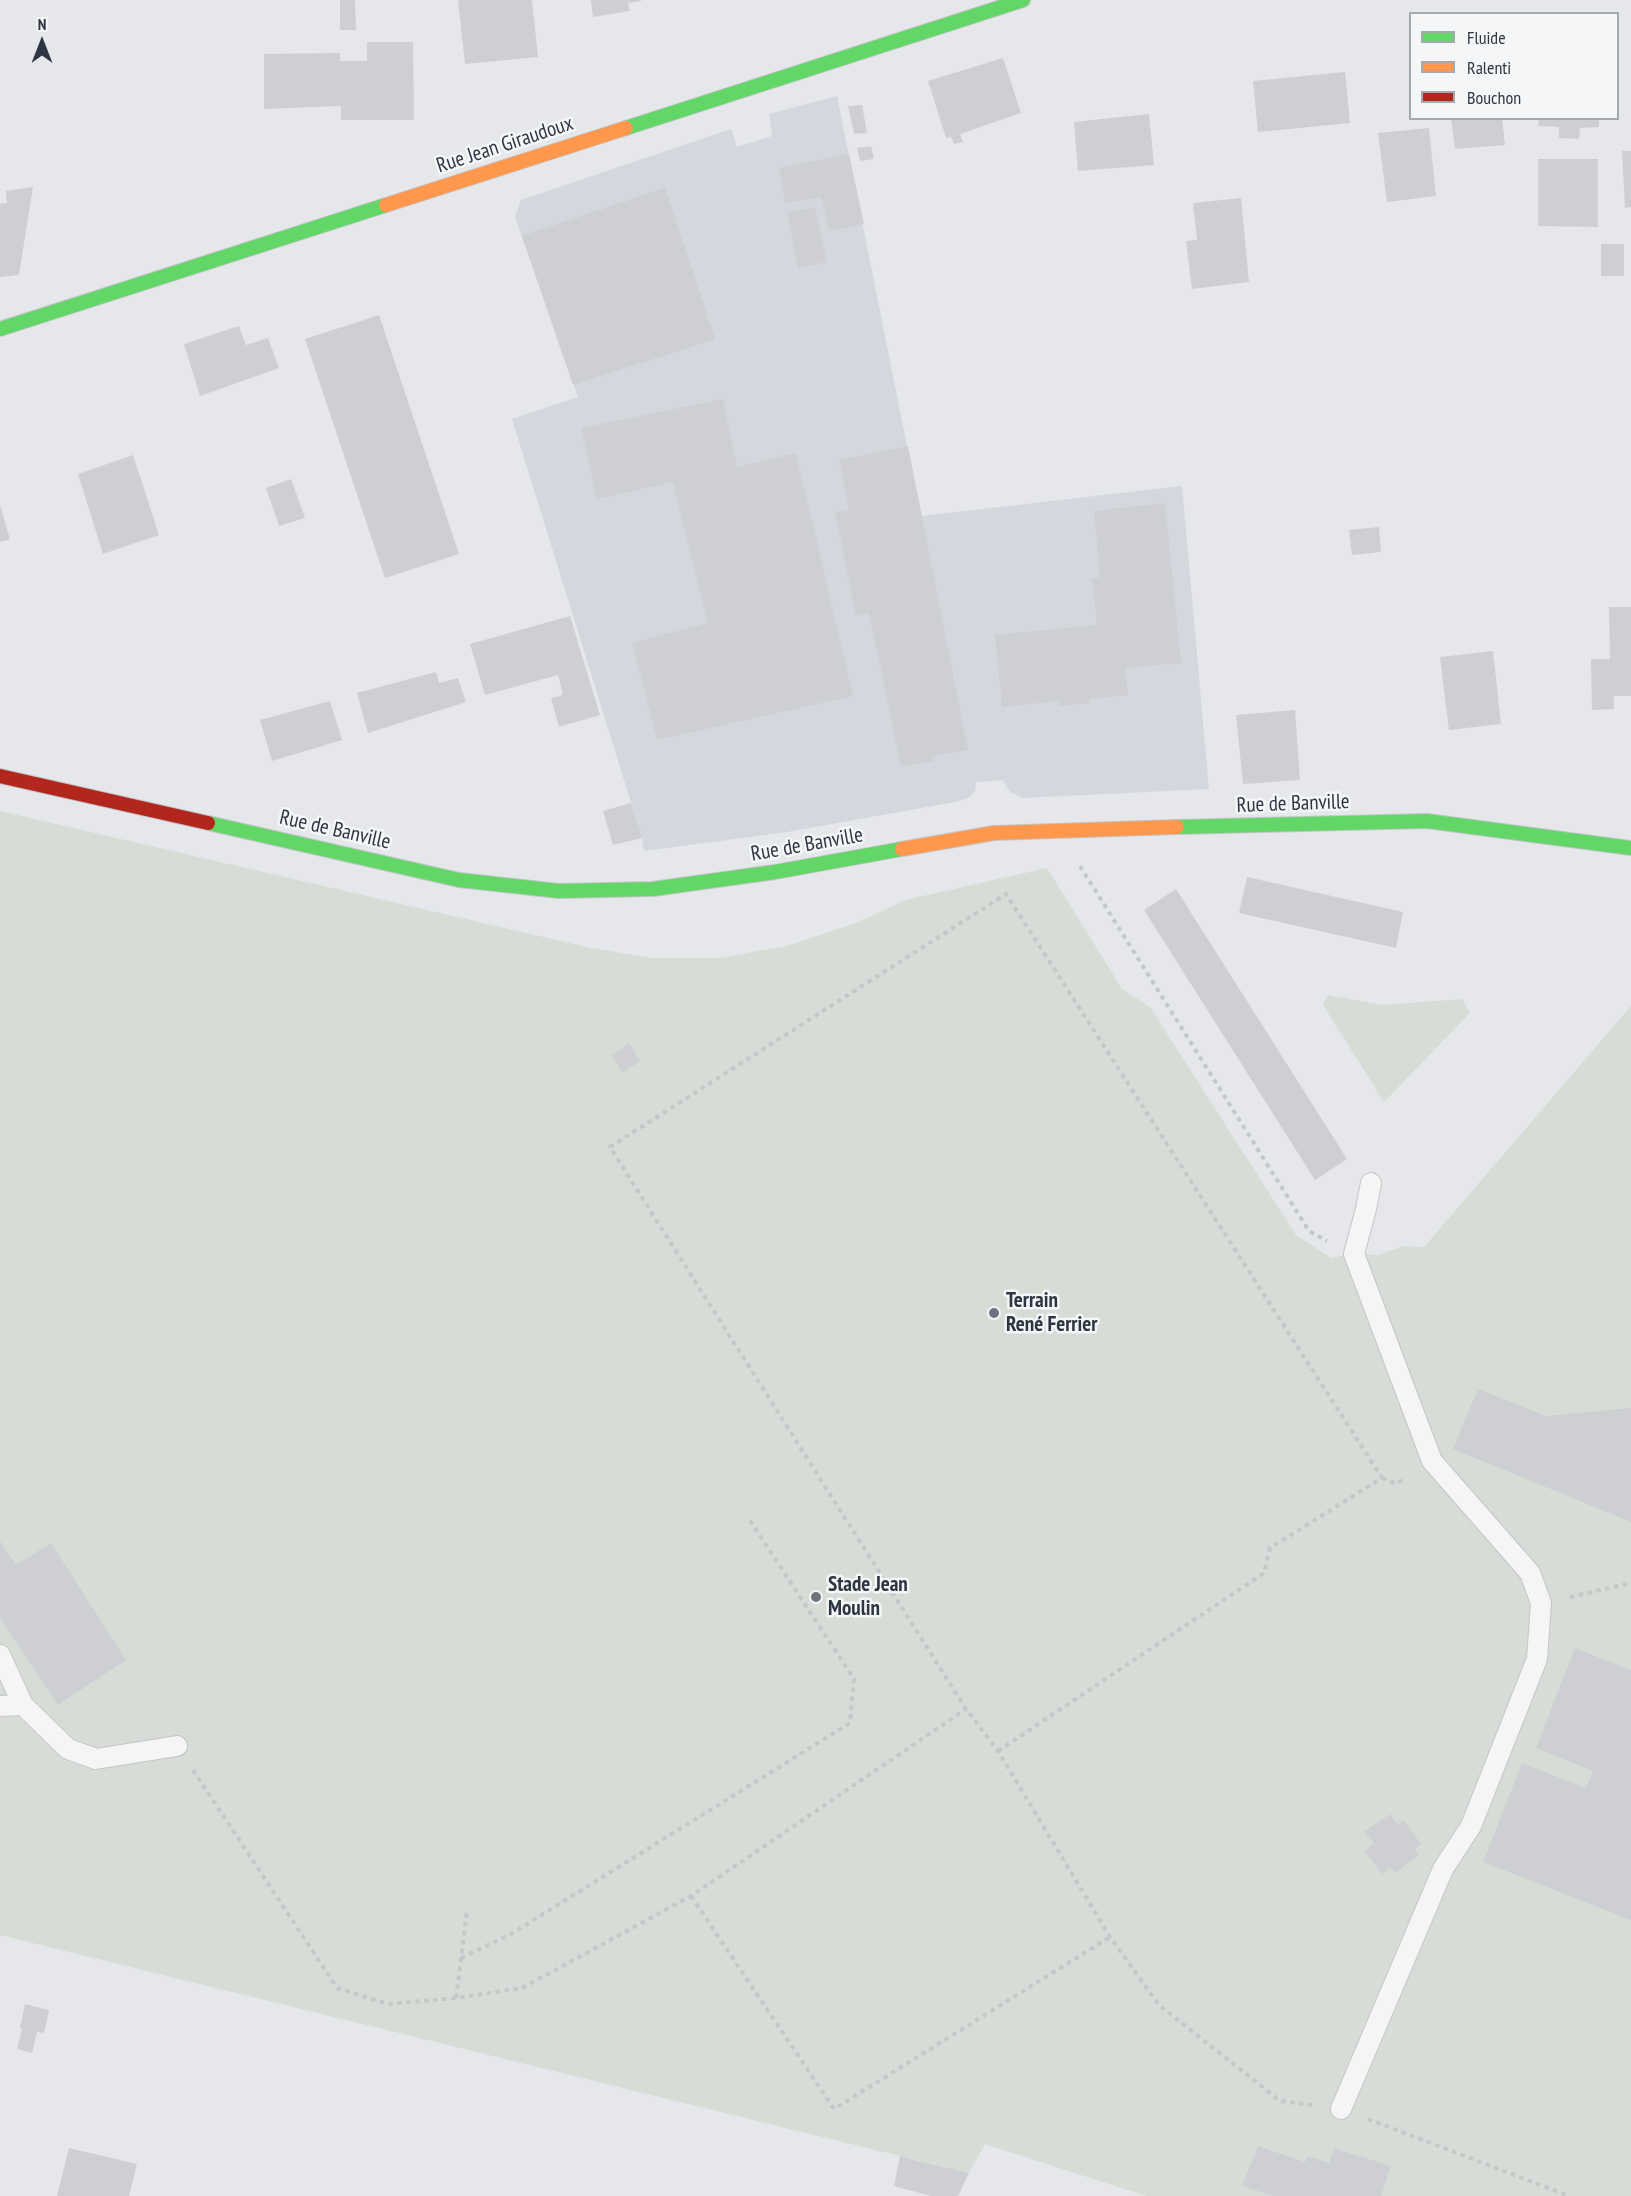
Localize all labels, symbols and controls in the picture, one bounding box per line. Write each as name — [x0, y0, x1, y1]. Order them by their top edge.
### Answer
north arrow — [12, 12, 72, 72]
legend — [1409, 12, 1619, 120]
text: N — [38, 14, 46, 34]
text: Fluide — [1467, 26, 1506, 49]
text: Ralenti — [1467, 56, 1511, 79]
text: Bouchon — [1467, 86, 1521, 109]
street label: Rue Jean Giraudoux — [433, 111, 577, 179]
street label: Rue de Banville — [1236, 789, 1350, 819]
street label: Rue de Banville — [277, 805, 393, 855]
street label: Rue de Banville — [749, 823, 865, 867]
place label: Terrain René Ferrier — [1006, 1288, 1097, 1338]
marker: Terrain René Ferrier — [987, 1306, 1001, 1320]
place label: Stade Jean Moulin — [828, 1572, 908, 1622]
marker: Stade Jean Moulin — [809, 1590, 823, 1604]

